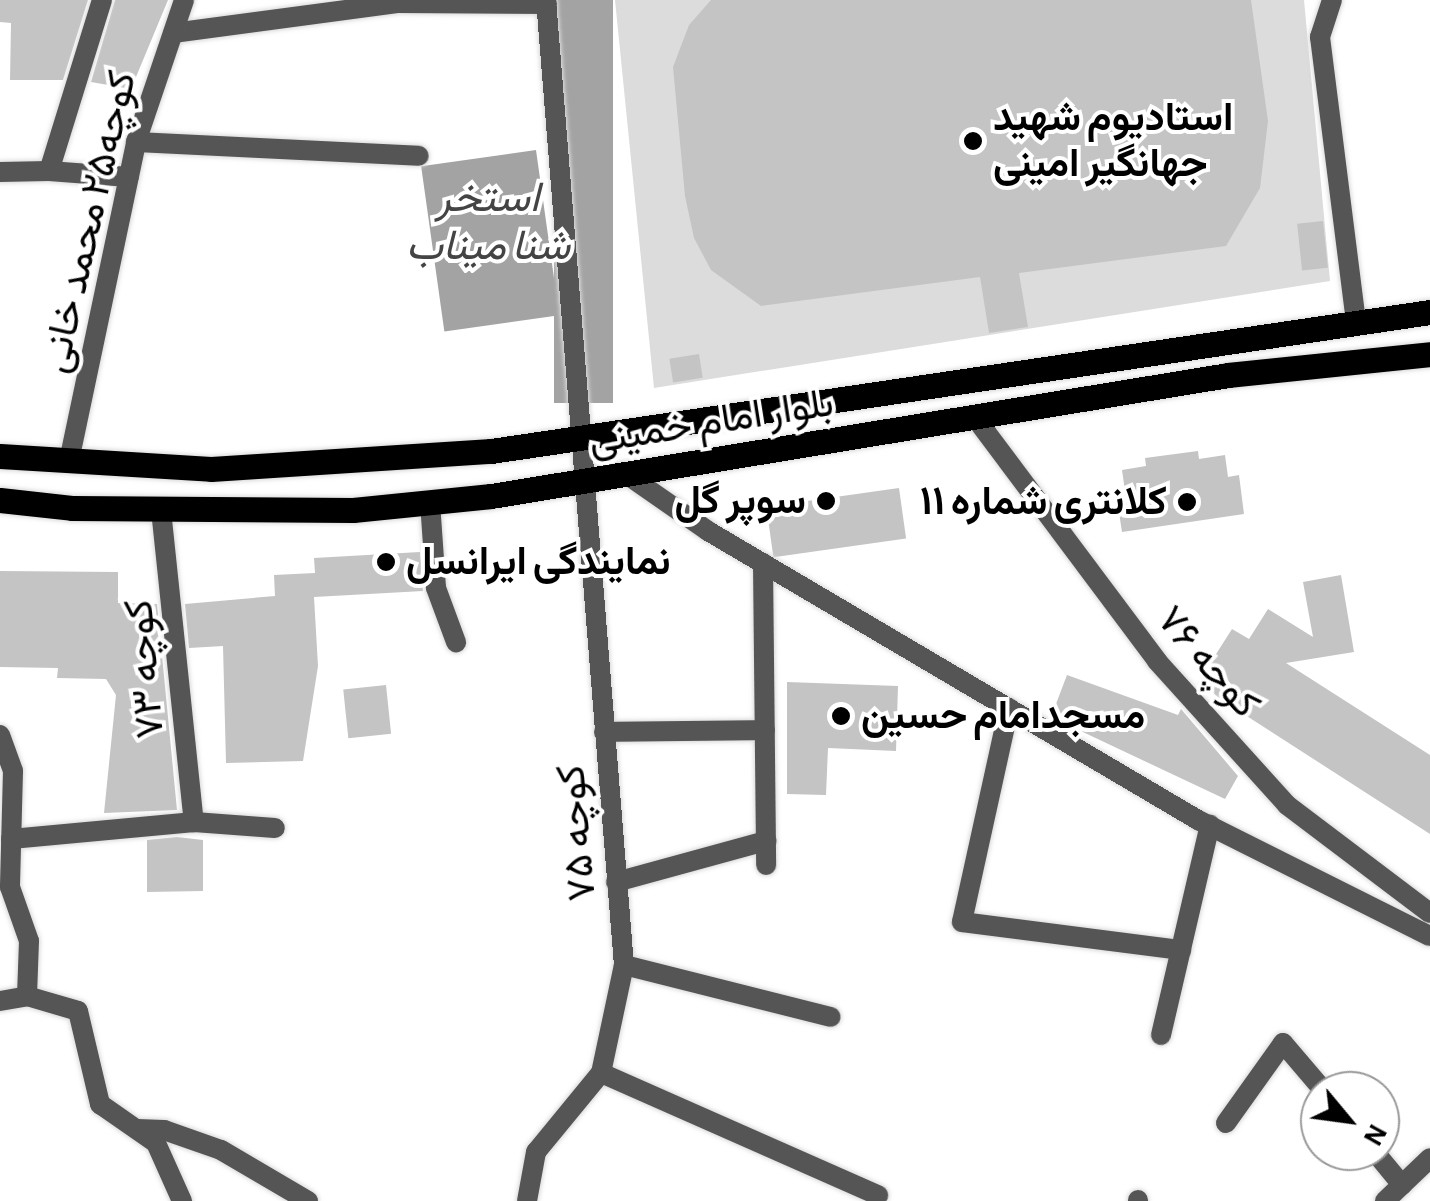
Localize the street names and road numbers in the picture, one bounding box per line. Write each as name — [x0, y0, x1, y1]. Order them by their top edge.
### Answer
street label: کوچه۲۵ محمد خانی — [31, 66, 147, 378]
street label: بلوار امام خمینی — [585, 379, 837, 465]
street label: کوچه ۷۶ — [1146, 596, 1270, 728]
street label: کوچه ۷۳ — [115, 597, 175, 741]
street label: کوچه ۷۵ — [547, 763, 607, 903]

